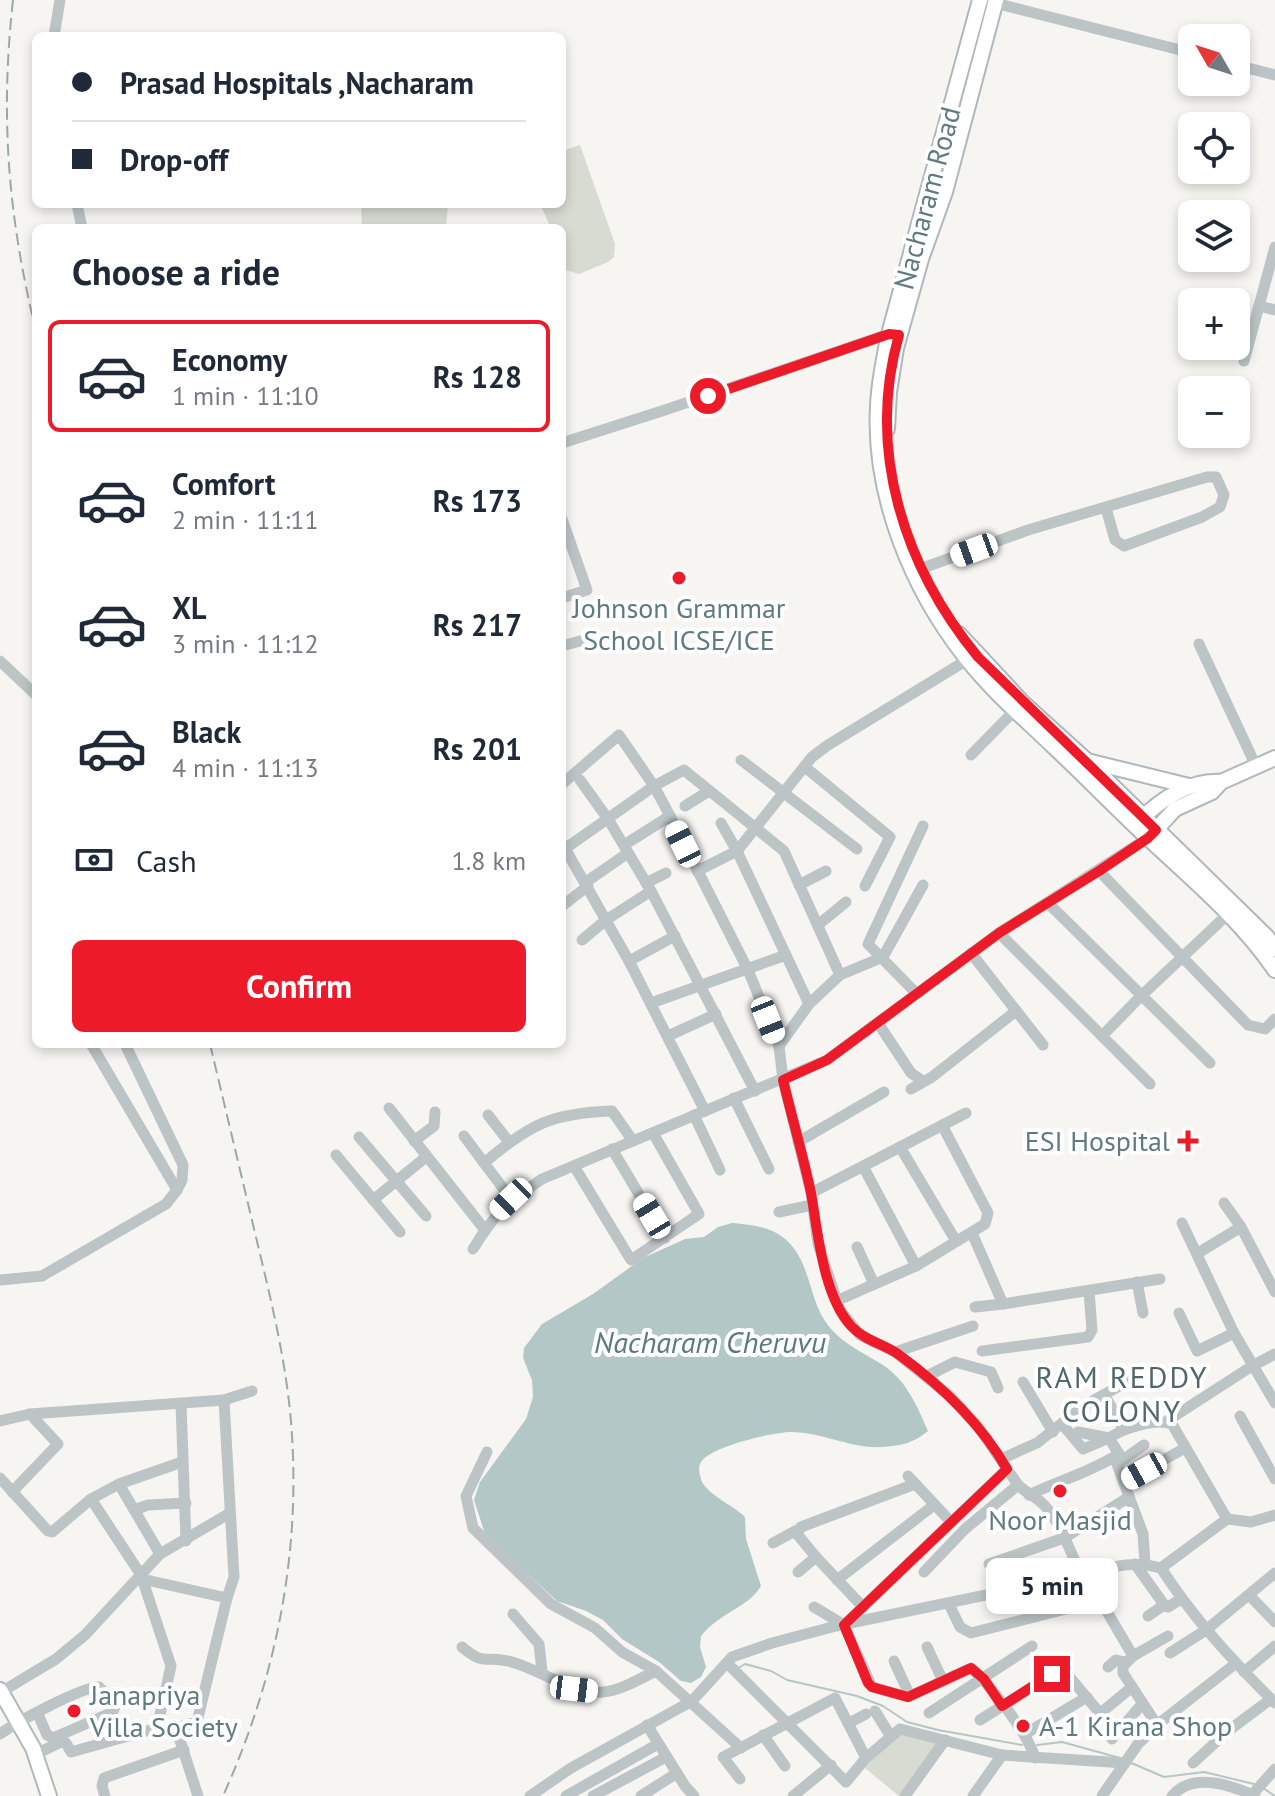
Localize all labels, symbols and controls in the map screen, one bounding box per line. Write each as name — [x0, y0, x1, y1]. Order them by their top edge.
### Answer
north arrow — [1178, 24, 1250, 96]
map controls — [1178, 24, 1250, 448]
text: Prasad Hospitals ,Nacharam — [120, 63, 474, 102]
street label: Nacharam Road — [884, 103, 969, 293]
button: locate — [1178, 112, 1250, 184]
text: Drop-off — [120, 140, 228, 179]
button: layers — [1178, 200, 1250, 272]
text: Choose a ride — [72, 248, 280, 295]
button: + — [1178, 288, 1250, 360]
icon: car — [76, 340, 148, 412]
text: Economy — [172, 340, 287, 379]
text: Rs 128 — [433, 357, 522, 396]
button: − — [1178, 376, 1250, 448]
route start — [690, 378, 726, 414]
text: 1 min · 11:10 — [172, 379, 319, 412]
icon: car — [76, 464, 148, 536]
text: Comfort — [172, 464, 275, 503]
text: Rs 173 — [433, 481, 522, 520]
text: 2 min · 11:11 — [172, 503, 319, 536]
car — [947, 531, 1001, 569]
marker: Johnson Grammar School ICSE/ICE — [670, 569, 688, 587]
icon: car — [76, 588, 148, 660]
text: XL — [172, 588, 206, 627]
place label: Johnson Grammar School ICSE/ICE — [572, 589, 786, 658]
text: Rs 217 — [433, 605, 522, 644]
text: 3 min · 11:12 — [172, 627, 319, 660]
icon: car — [76, 712, 148, 784]
text: Black — [172, 712, 241, 751]
text: Rs 201 — [433, 729, 522, 768]
text: 4 min · 11:13 — [172, 751, 319, 784]
car — [662, 817, 704, 871]
icon: cash — [72, 838, 116, 882]
text: Cash — [136, 841, 197, 880]
text: 1.8 km — [452, 844, 526, 877]
button: Confirm — [72, 940, 526, 1032]
car — [748, 993, 788, 1047]
place label: ESI Hospital — [1025, 1122, 1170, 1159]
marker: ESI Hospital — [1177, 1130, 1199, 1152]
car — [485, 1174, 537, 1224]
car — [629, 1189, 675, 1243]
water label: Nacharam Cheruvu — [594, 1322, 826, 1361]
district label: RAM REDDY COLONY — [1035, 1357, 1209, 1430]
car — [1117, 1449, 1171, 1493]
marker: Noor Masjid — [1051, 1482, 1069, 1500]
place label: Noor Masjid — [988, 1501, 1132, 1538]
callout: 5 min — [986, 1558, 1118, 1614]
text: 5 min — [1020, 1569, 1084, 1602]
route end — [1034, 1656, 1070, 1692]
car — [549, 1674, 599, 1704]
place label: Janapriya Villa Society — [89, 1676, 238, 1745]
marker: Janapriya Villa Society — [65, 1702, 83, 1720]
place label: A-1 Kirana Shop — [1039, 1707, 1232, 1744]
marker: A-1 Kirana Shop — [1014, 1717, 1032, 1735]

